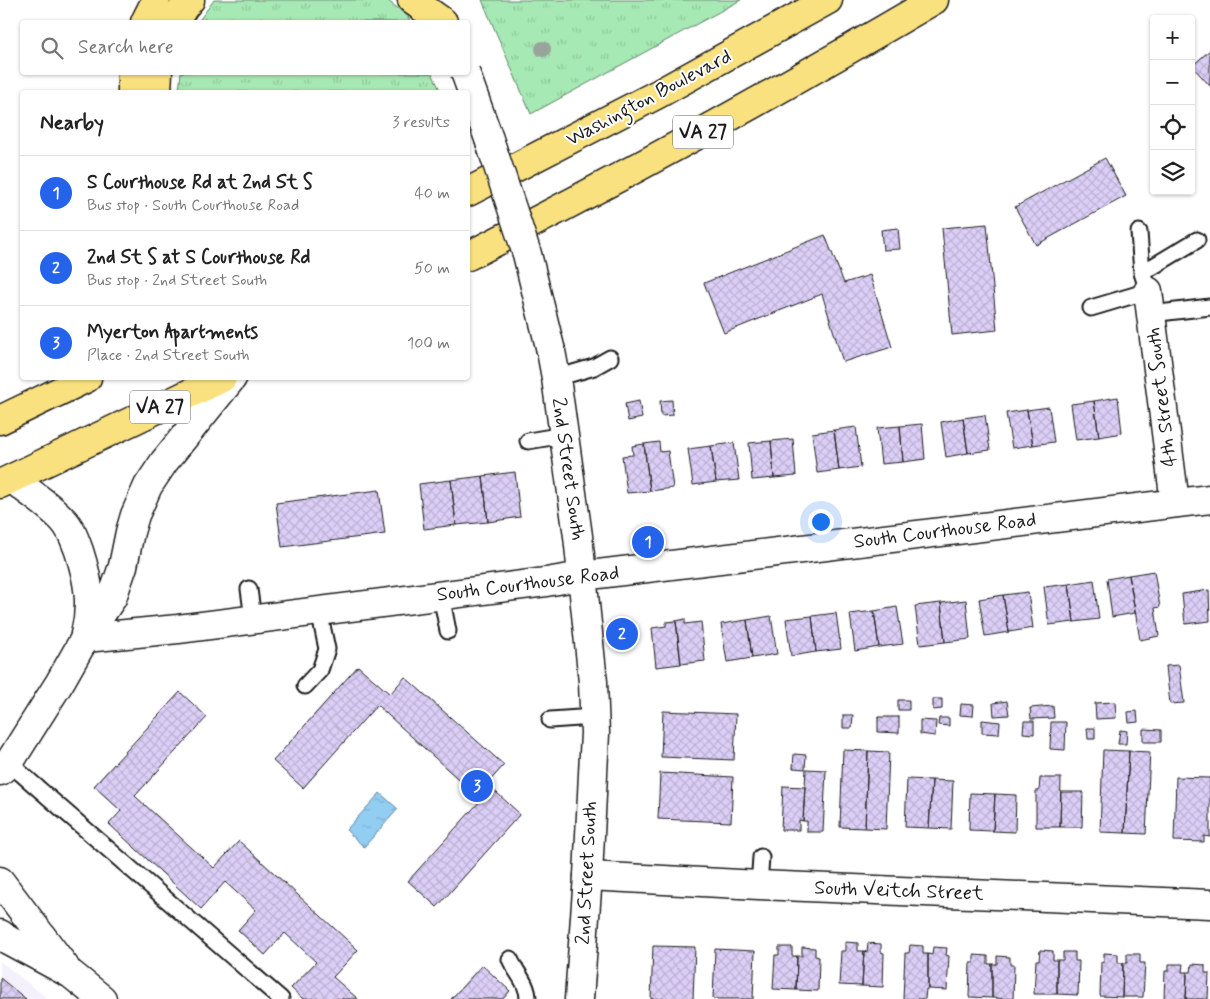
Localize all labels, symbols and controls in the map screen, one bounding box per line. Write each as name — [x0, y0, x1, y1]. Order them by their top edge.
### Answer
map controls — [1150, 15, 1195, 195]
button: + — [1150, 15, 1195, 60]
search box — [20, 20, 470, 75]
icon: search — [38, 34, 66, 62]
text: Search here — [78, 35, 174, 60]
street label: Washington Boulevard — [562, 43, 737, 155]
button: − — [1150, 60, 1195, 105]
button: locate — [1150, 105, 1195, 150]
text: Nearby — [40, 109, 104, 137]
text: 3 results — [392, 112, 450, 133]
road number: VA 27 — [673, 115, 733, 148]
button: layers — [1150, 150, 1195, 195]
text: S Courthouse Rd at 2nd St S — [87, 170, 313, 195]
text: 1 — [52, 183, 60, 204]
text: 40 m — [414, 183, 450, 204]
text: Bus stop · South Courthouse Road — [87, 195, 299, 216]
text: 2nd St S at S Courthouse Rd — [87, 245, 310, 270]
text: 2 — [52, 258, 60, 279]
text: 50 m — [414, 258, 450, 279]
text: Bus stop · 2nd Street South — [87, 270, 267, 291]
text: Myerton Apartments — [87, 320, 258, 345]
street label: 4th Street South — [1140, 326, 1184, 468]
text: 3 — [52, 333, 60, 354]
text: 100 m — [407, 333, 450, 354]
text: Place · 2nd Street South — [87, 345, 249, 366]
road number: VA 27 — [130, 391, 190, 424]
street label: 2nd Street South — [545, 396, 591, 542]
street label: South Courthouse Road — [852, 506, 1038, 556]
your location — [808, 509, 834, 535]
pin: 1 — [632, 523, 664, 561]
street label: South Courthouse Road — [435, 559, 621, 609]
pin: 2 — [606, 615, 638, 653]
pin: 3 — [461, 767, 493, 805]
street label: 2nd Street South — [570, 801, 604, 945]
street label: South Veitch Street — [814, 875, 984, 907]

